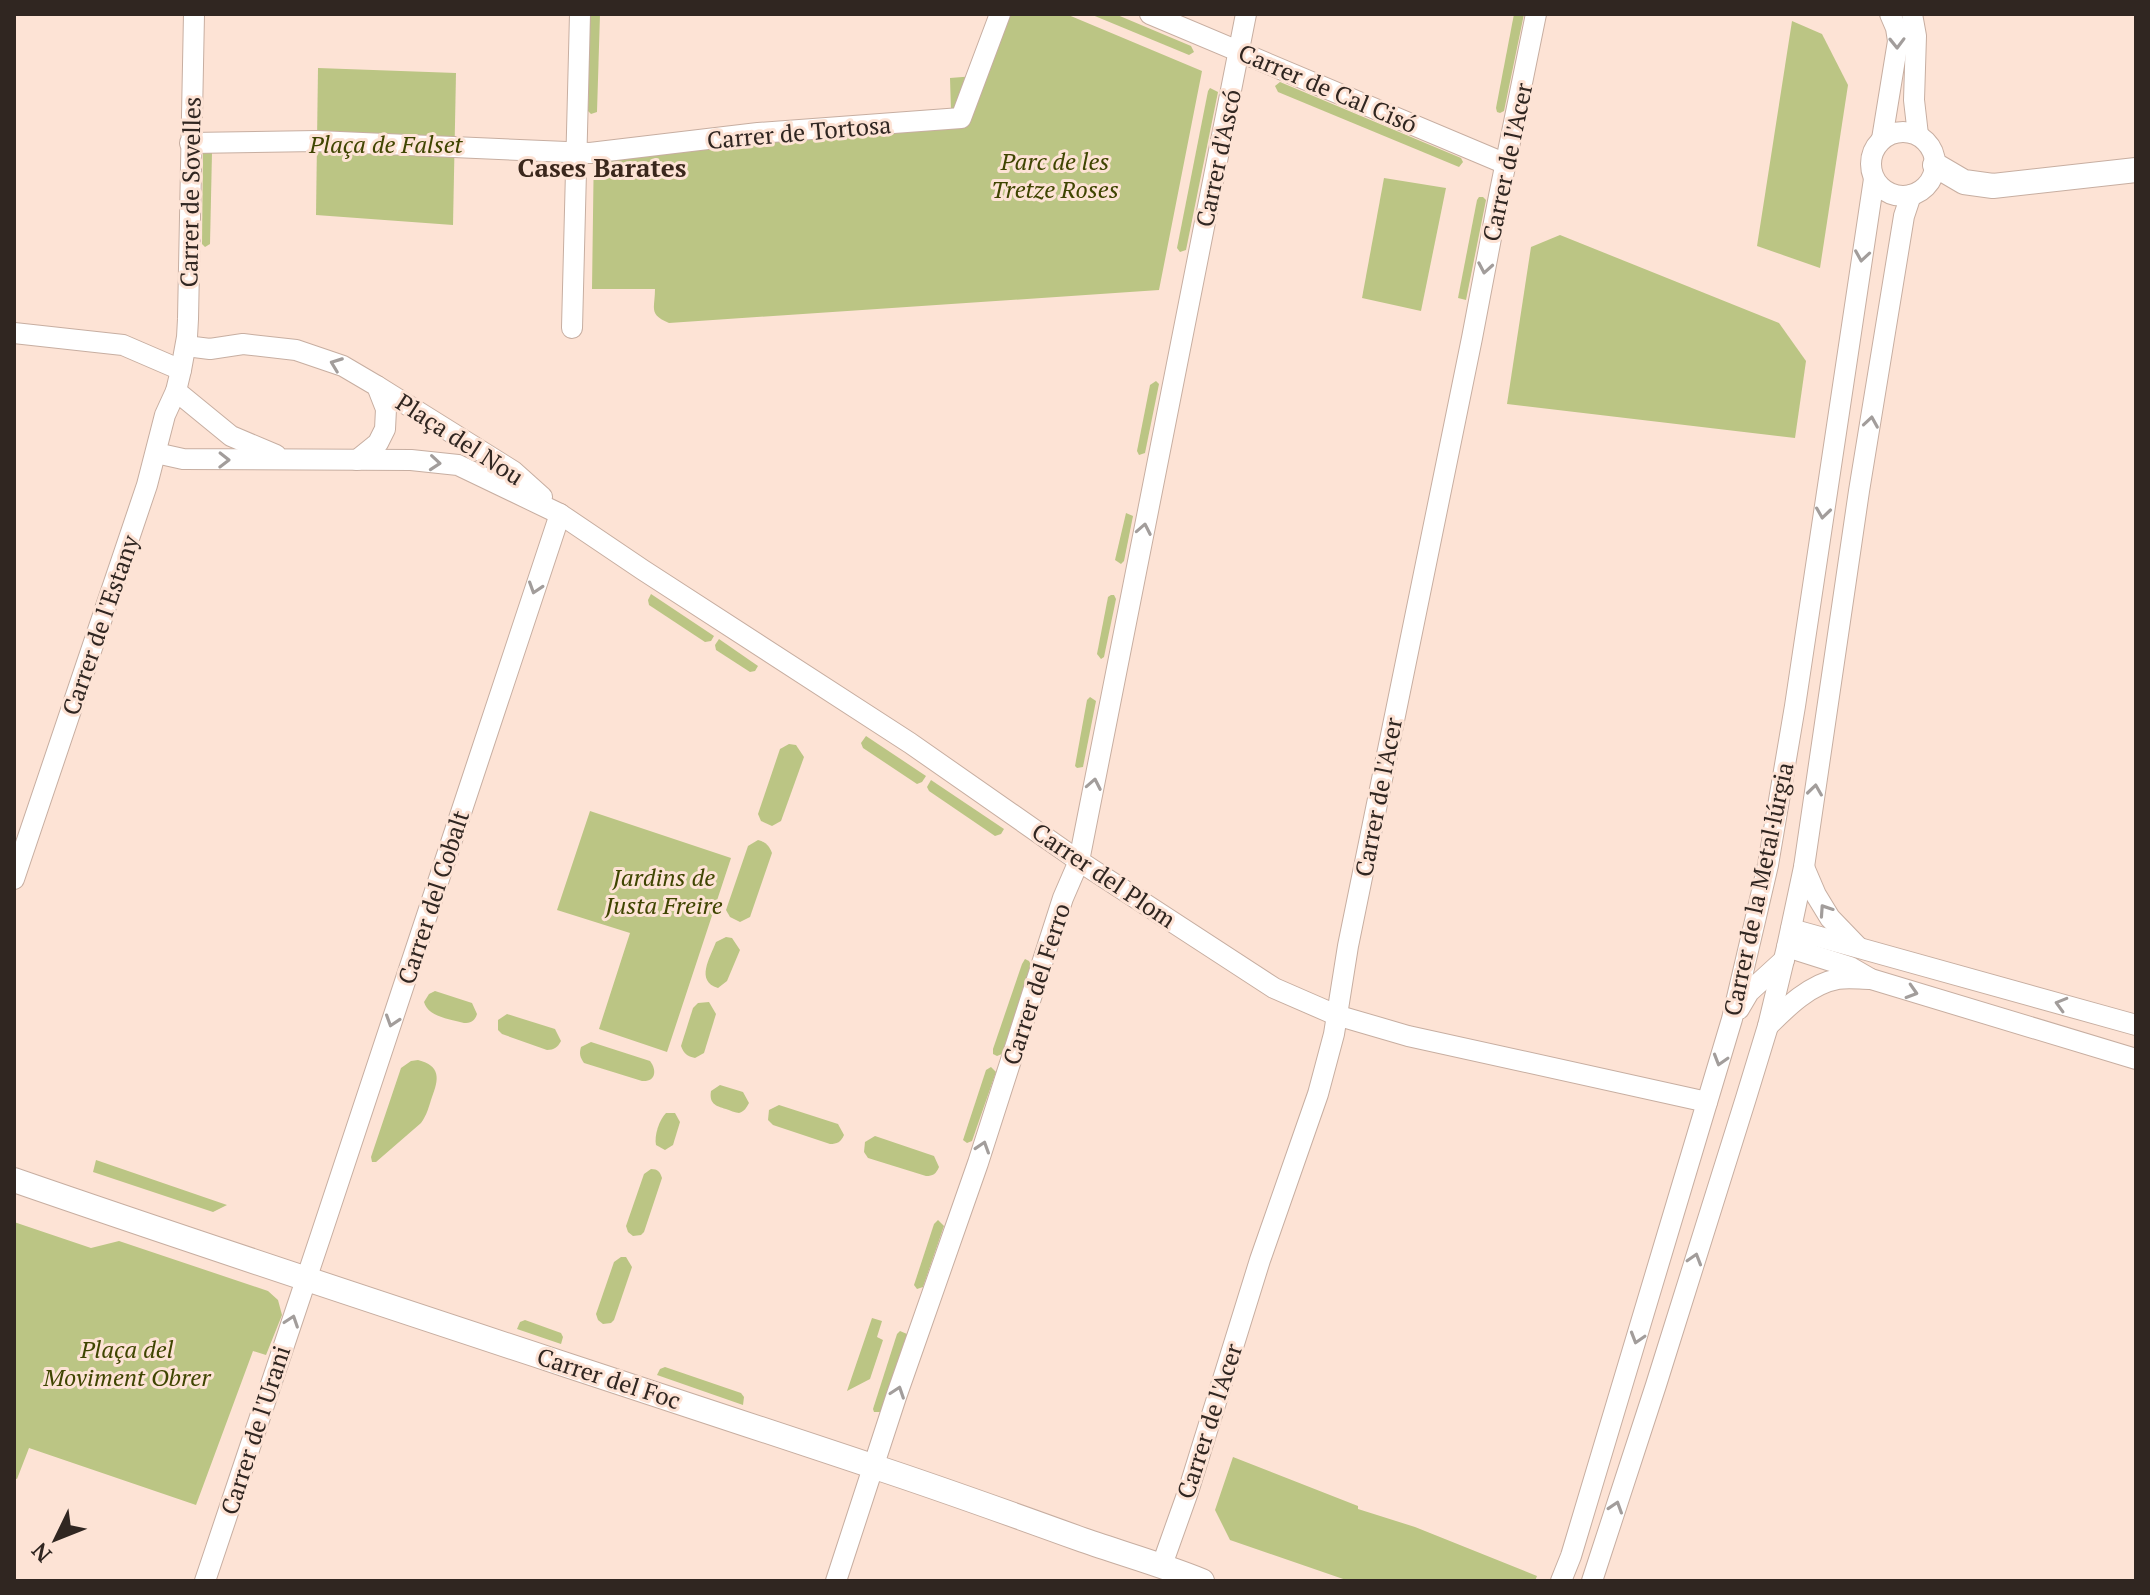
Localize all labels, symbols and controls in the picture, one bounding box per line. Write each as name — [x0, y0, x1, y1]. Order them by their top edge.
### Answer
street label: Carrer de Cal Cisó — [1234, 36, 1422, 140]
one-way arrow — [1888, 37, 1905, 50]
street label: Carrer de l'Acer — [1475, 79, 1540, 244]
street label: Carrer d'Ascó — [1188, 86, 1248, 230]
street label: Carrer de Sovelles — [172, 96, 208, 288]
street label: Carrer de Tortosa — [706, 108, 892, 156]
park label: Plaça de Falset — [308, 128, 464, 160]
park label: Parc de les Tretze Roses — [991, 145, 1119, 205]
district label: Cases Barates — [517, 150, 687, 184]
one-way arrow — [1855, 250, 1872, 263]
one-way arrow — [1478, 261, 1495, 275]
one-way arrow — [330, 357, 344, 374]
street label: Plaça del Nou — [390, 386, 530, 492]
one-way arrow — [1861, 415, 1878, 429]
one-way arrow — [218, 451, 231, 469]
one-way arrow — [429, 454, 442, 471]
one-way arrow — [1816, 507, 1833, 520]
one-way arrow — [1135, 523, 1152, 536]
street label: Carrer de l'Estany — [54, 530, 146, 719]
one-way arrow — [528, 580, 544, 594]
street label: Carrer de l'Acer — [1347, 714, 1409, 879]
street label: Carrer de la Metal·lúrgia — [1715, 759, 1801, 1019]
one-way arrow — [1085, 778, 1102, 792]
one-way arrow — [1806, 783, 1823, 797]
street label: Carrer del Cobalt — [390, 806, 476, 988]
street label: Carrer del Plom — [1026, 815, 1182, 935]
park label: Jardins de Justa Freire — [604, 861, 723, 921]
street label: Carrer del Ferro — [995, 899, 1077, 1069]
one-way arrow — [1820, 904, 1835, 918]
one-way arrow — [1905, 983, 1919, 999]
one-way arrow — [2055, 996, 2068, 1013]
one-way arrow — [386, 1013, 402, 1027]
one-way arrow — [1713, 1053, 1729, 1067]
one-way arrow — [974, 1140, 990, 1154]
one-way arrow — [1686, 1253, 1702, 1267]
one-way arrow — [282, 1315, 298, 1329]
one-way arrow — [1630, 1330, 1646, 1344]
park label: Plaça del Moviment Obrer — [43, 1333, 212, 1393]
street label: Carrer de l'Acer — [1169, 1339, 1249, 1503]
street label: Carrer del Foc — [533, 1340, 685, 1416]
street label: Carrer de l'Urani — [213, 1341, 297, 1519]
one-way arrow — [888, 1386, 904, 1400]
north arrow — [16, 1499, 96, 1579]
one-way arrow — [1606, 1500, 1622, 1514]
text: N — [24, 1537, 57, 1569]

